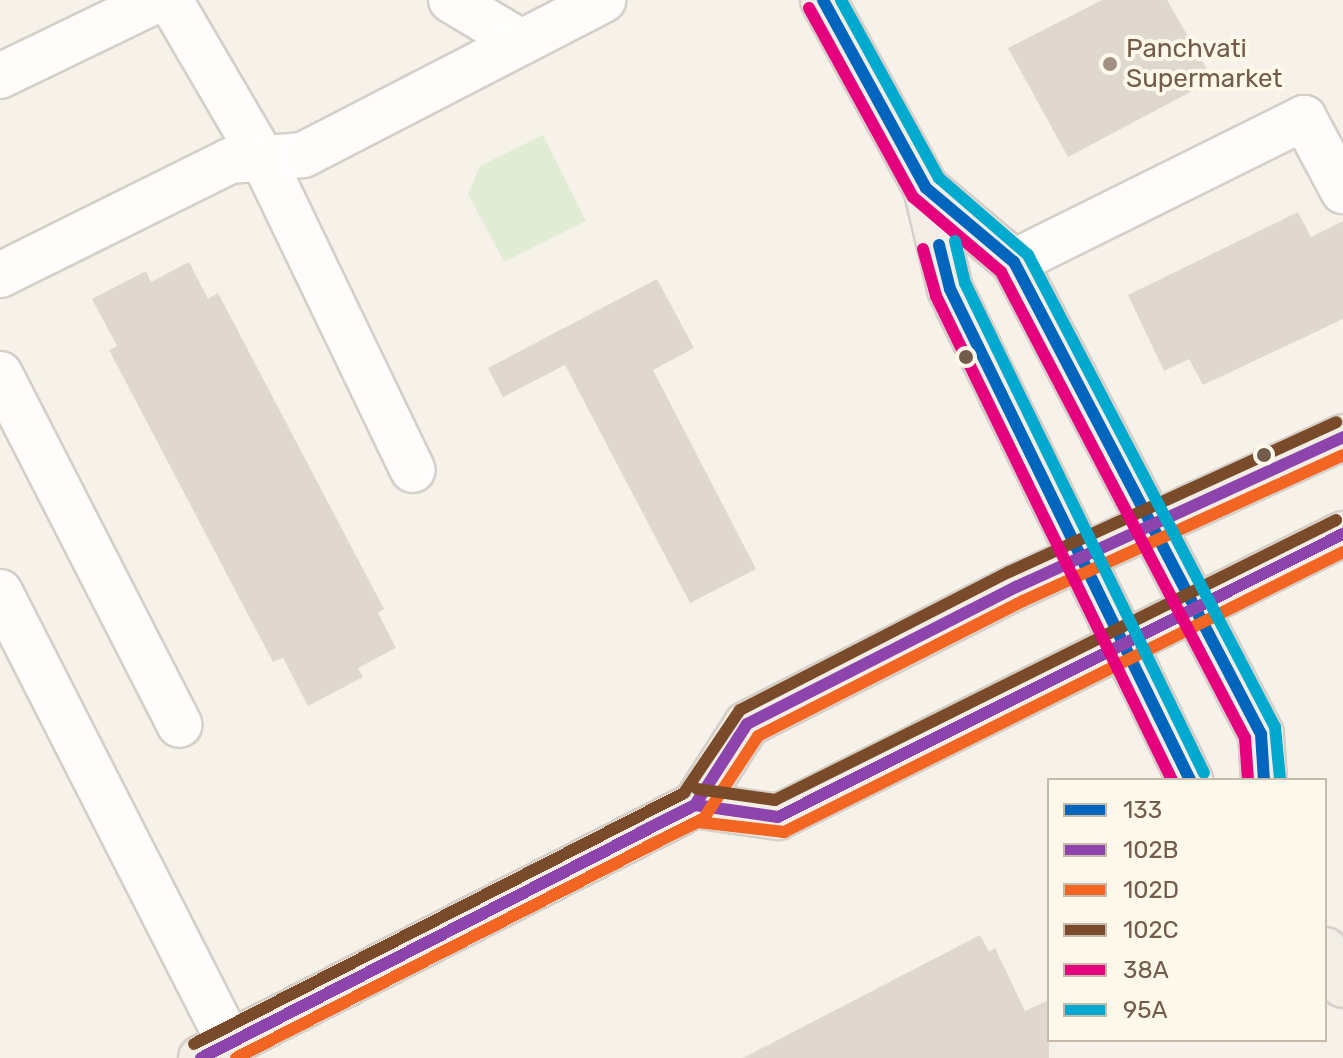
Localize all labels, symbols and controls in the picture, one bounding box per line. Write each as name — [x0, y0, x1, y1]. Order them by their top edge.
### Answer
place label: Panchvati Supermarket — [1126, 33, 1283, 94]
marker: Panchvati Supermarket — [1101, 55, 1119, 73]
unlabelled marker — [958, 349, 974, 365]
unlabelled marker — [1256, 447, 1272, 463]
legend — [1047, 778, 1327, 1042]
text: 133 — [1123, 796, 1162, 824]
text: 102B — [1123, 836, 1179, 864]
text: 102D — [1123, 876, 1179, 904]
text: 102C — [1123, 916, 1179, 944]
text: 38A — [1123, 956, 1169, 984]
text: 95A — [1123, 996, 1168, 1024]

